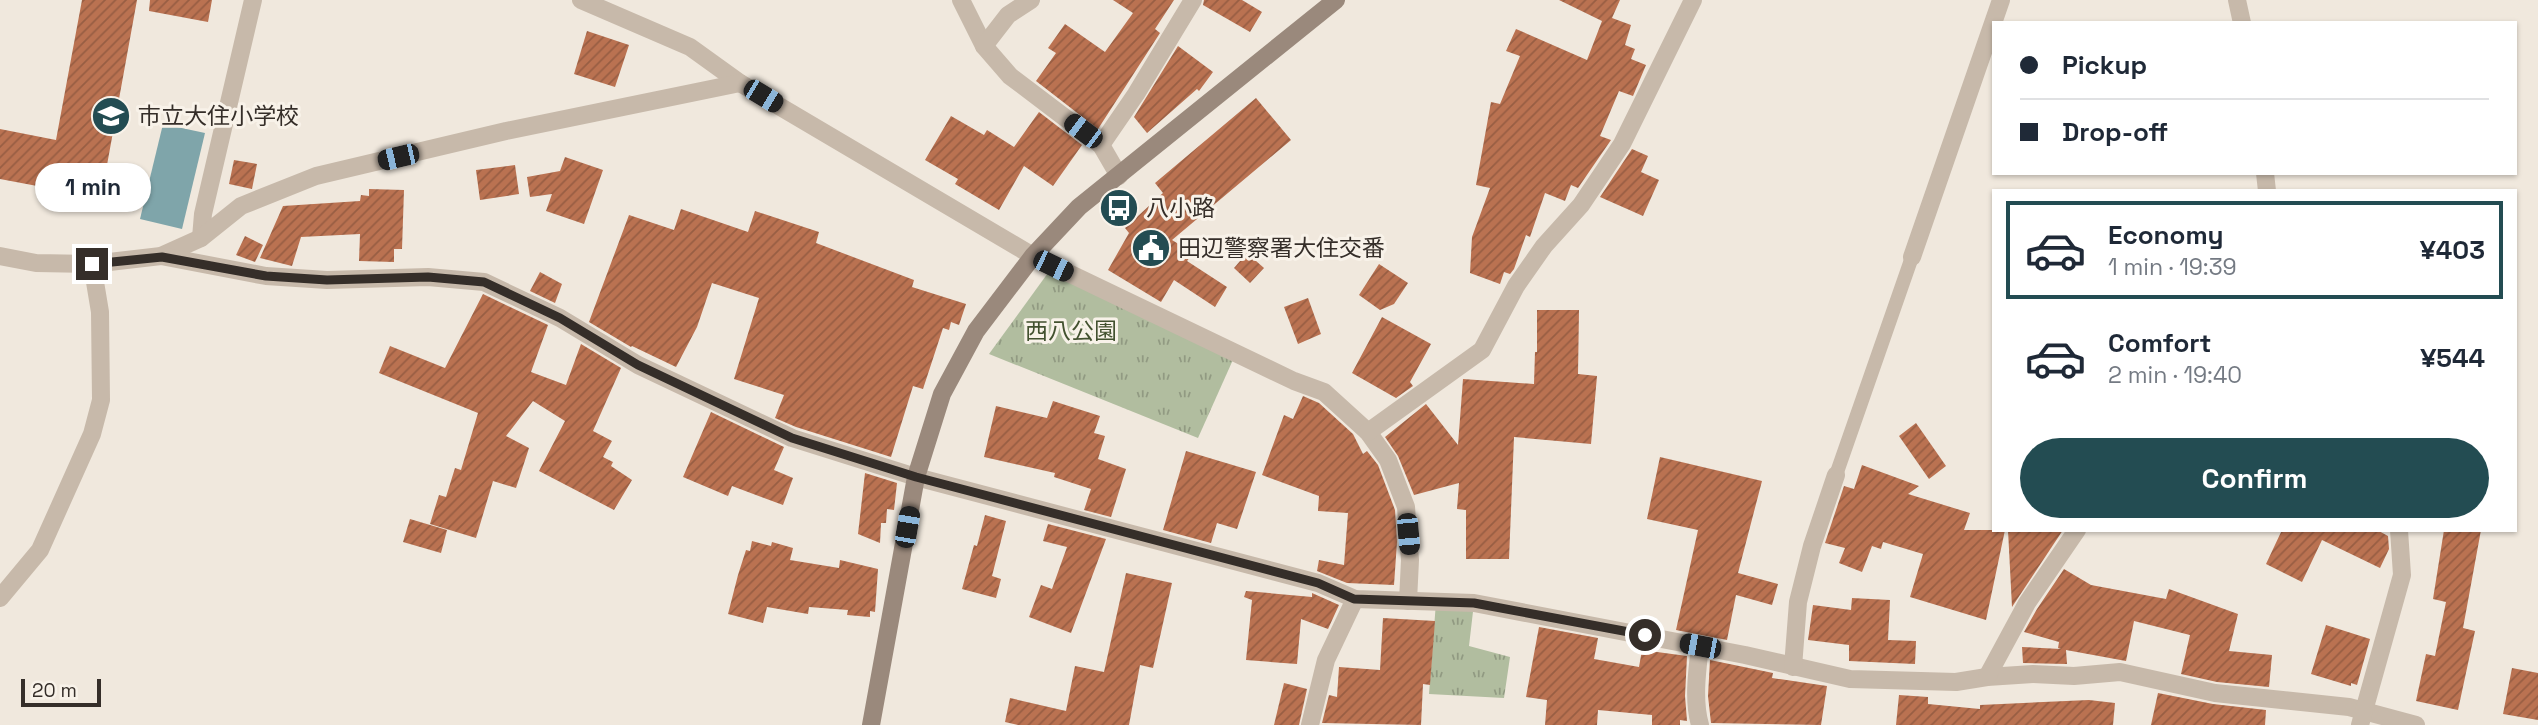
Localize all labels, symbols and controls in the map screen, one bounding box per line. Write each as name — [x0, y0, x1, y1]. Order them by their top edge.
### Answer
text: Pickup — [2062, 48, 2147, 82]
car — [740, 76, 787, 116]
school or university icon: 市立大住小学校 — [90, 95, 132, 137]
place label: 市立大住小学校 — [138, 101, 299, 131]
car — [1060, 110, 1107, 152]
text: Drop-off — [2062, 115, 2168, 149]
car — [376, 142, 421, 172]
callout: 1 min — [34, 162, 150, 212]
text: 1 min — [65, 172, 121, 202]
bus stop icon: 八小路 — [1098, 187, 1140, 229]
place label: 八小路 — [1146, 193, 1215, 223]
text: Economy — [2108, 218, 2224, 252]
icon: car — [2024, 219, 2087, 282]
public building icon: 田辺警察署大住交番 — [1130, 227, 1172, 269]
place label: 田辺警察署大住交番 — [1178, 233, 1385, 263]
text: ¥403 — [2420, 233, 2485, 267]
car — [1030, 247, 1077, 285]
route end — [76, 248, 108, 280]
text: 1 min · 19:39 — [2108, 252, 2237, 282]
park label: 西八公園 — [1025, 316, 1117, 346]
text: Comfort — [2108, 326, 2211, 360]
icon: car — [2024, 327, 2087, 390]
text: ¥544 — [2420, 341, 2485, 375]
text: 2 min · 19:40 — [2108, 360, 2242, 390]
button: Confirm — [2020, 438, 2489, 518]
car — [894, 504, 921, 550]
car — [1396, 512, 1421, 556]
route start — [1629, 619, 1661, 651]
car — [1678, 632, 1723, 660]
scale bar — [21, 676, 102, 708]
text: 20 m — [32, 678, 77, 703]

